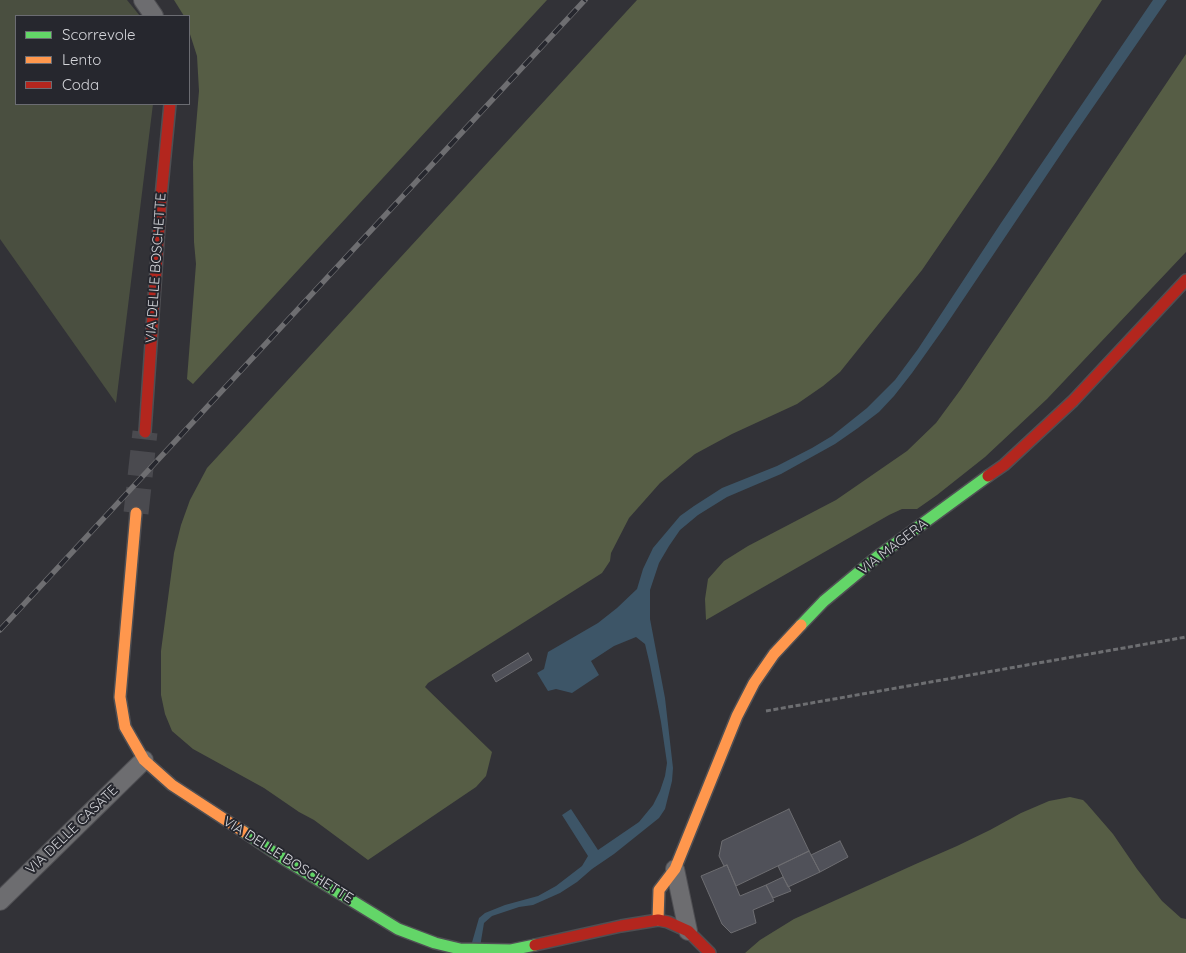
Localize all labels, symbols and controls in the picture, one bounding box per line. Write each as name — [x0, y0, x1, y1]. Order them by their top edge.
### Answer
legend — [15, 15, 190, 105]
text: Scorrevole — [62, 25, 136, 44]
text: Lento — [62, 50, 101, 69]
text: Coda — [62, 75, 99, 94]
street label: VIA DELLE BOSCHETTE — [142, 192, 170, 344]
street label: VIA MAGERA — [855, 516, 931, 578]
street label: VIA DELLE CASATE — [23, 782, 121, 878]
street label: VIA DELLE BOSCHETTE — [220, 813, 356, 907]

